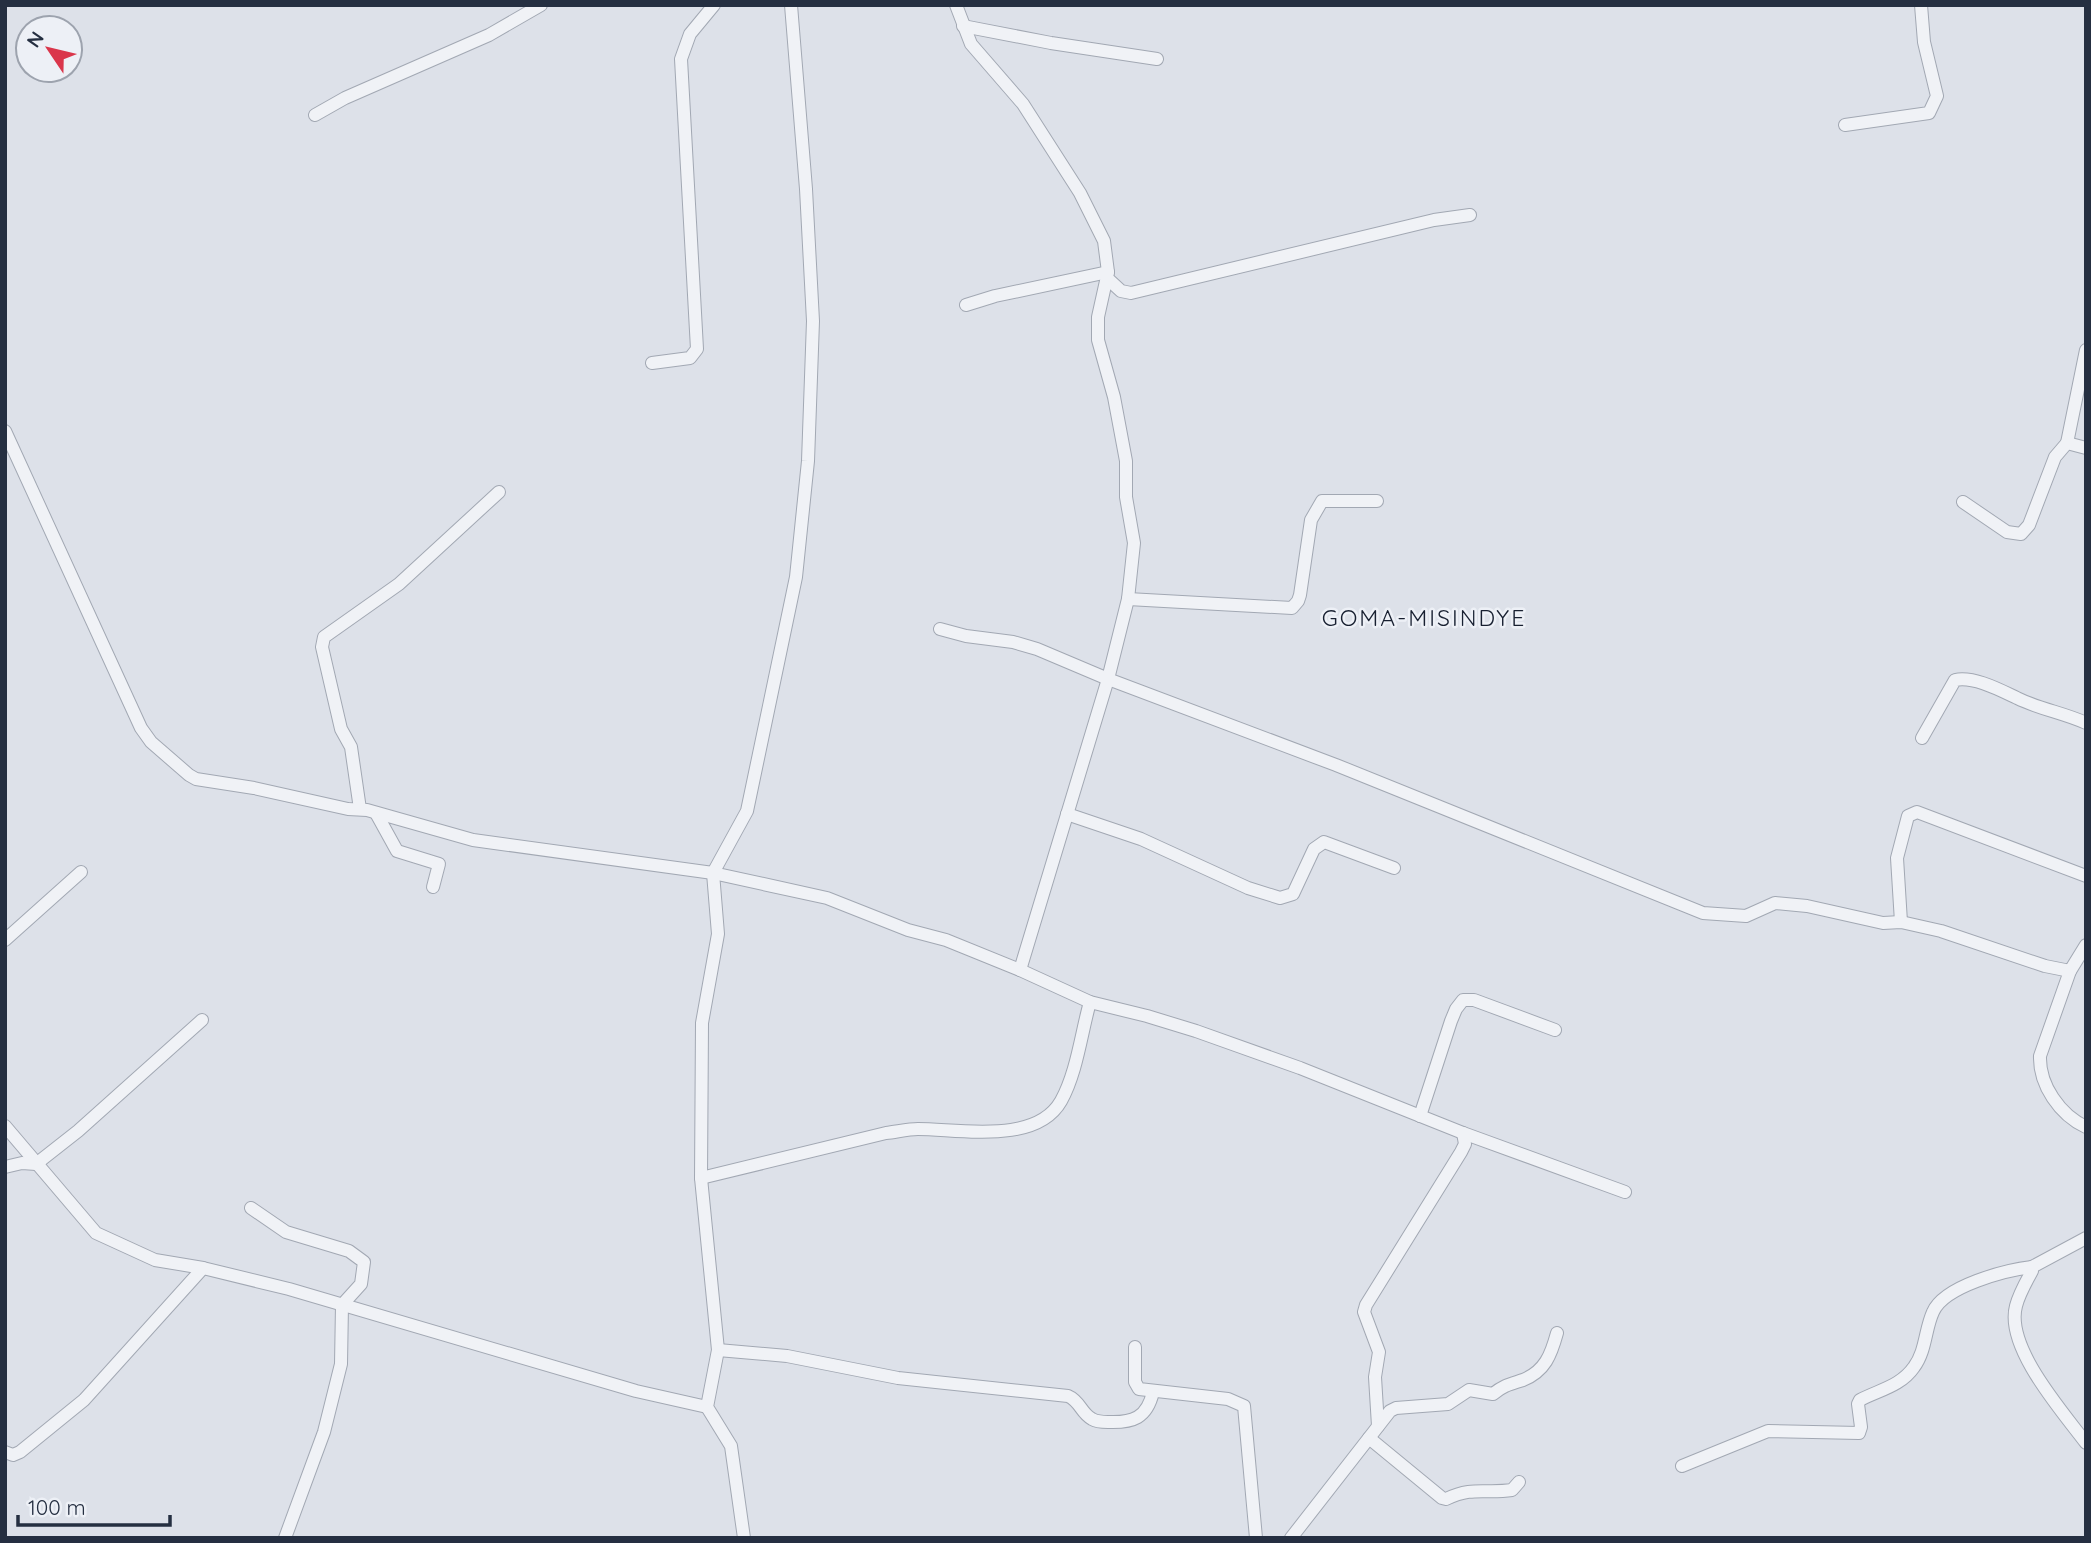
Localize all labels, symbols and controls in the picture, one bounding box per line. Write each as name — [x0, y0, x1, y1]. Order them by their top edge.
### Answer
north arrow — [14, 14, 84, 84]
text: N — [21, 27, 49, 52]
district label: GOMA-MISINDYE — [1322, 603, 1526, 632]
scale bar — [18, 1484, 170, 1528]
text: 100 m — [28, 1494, 86, 1520]

